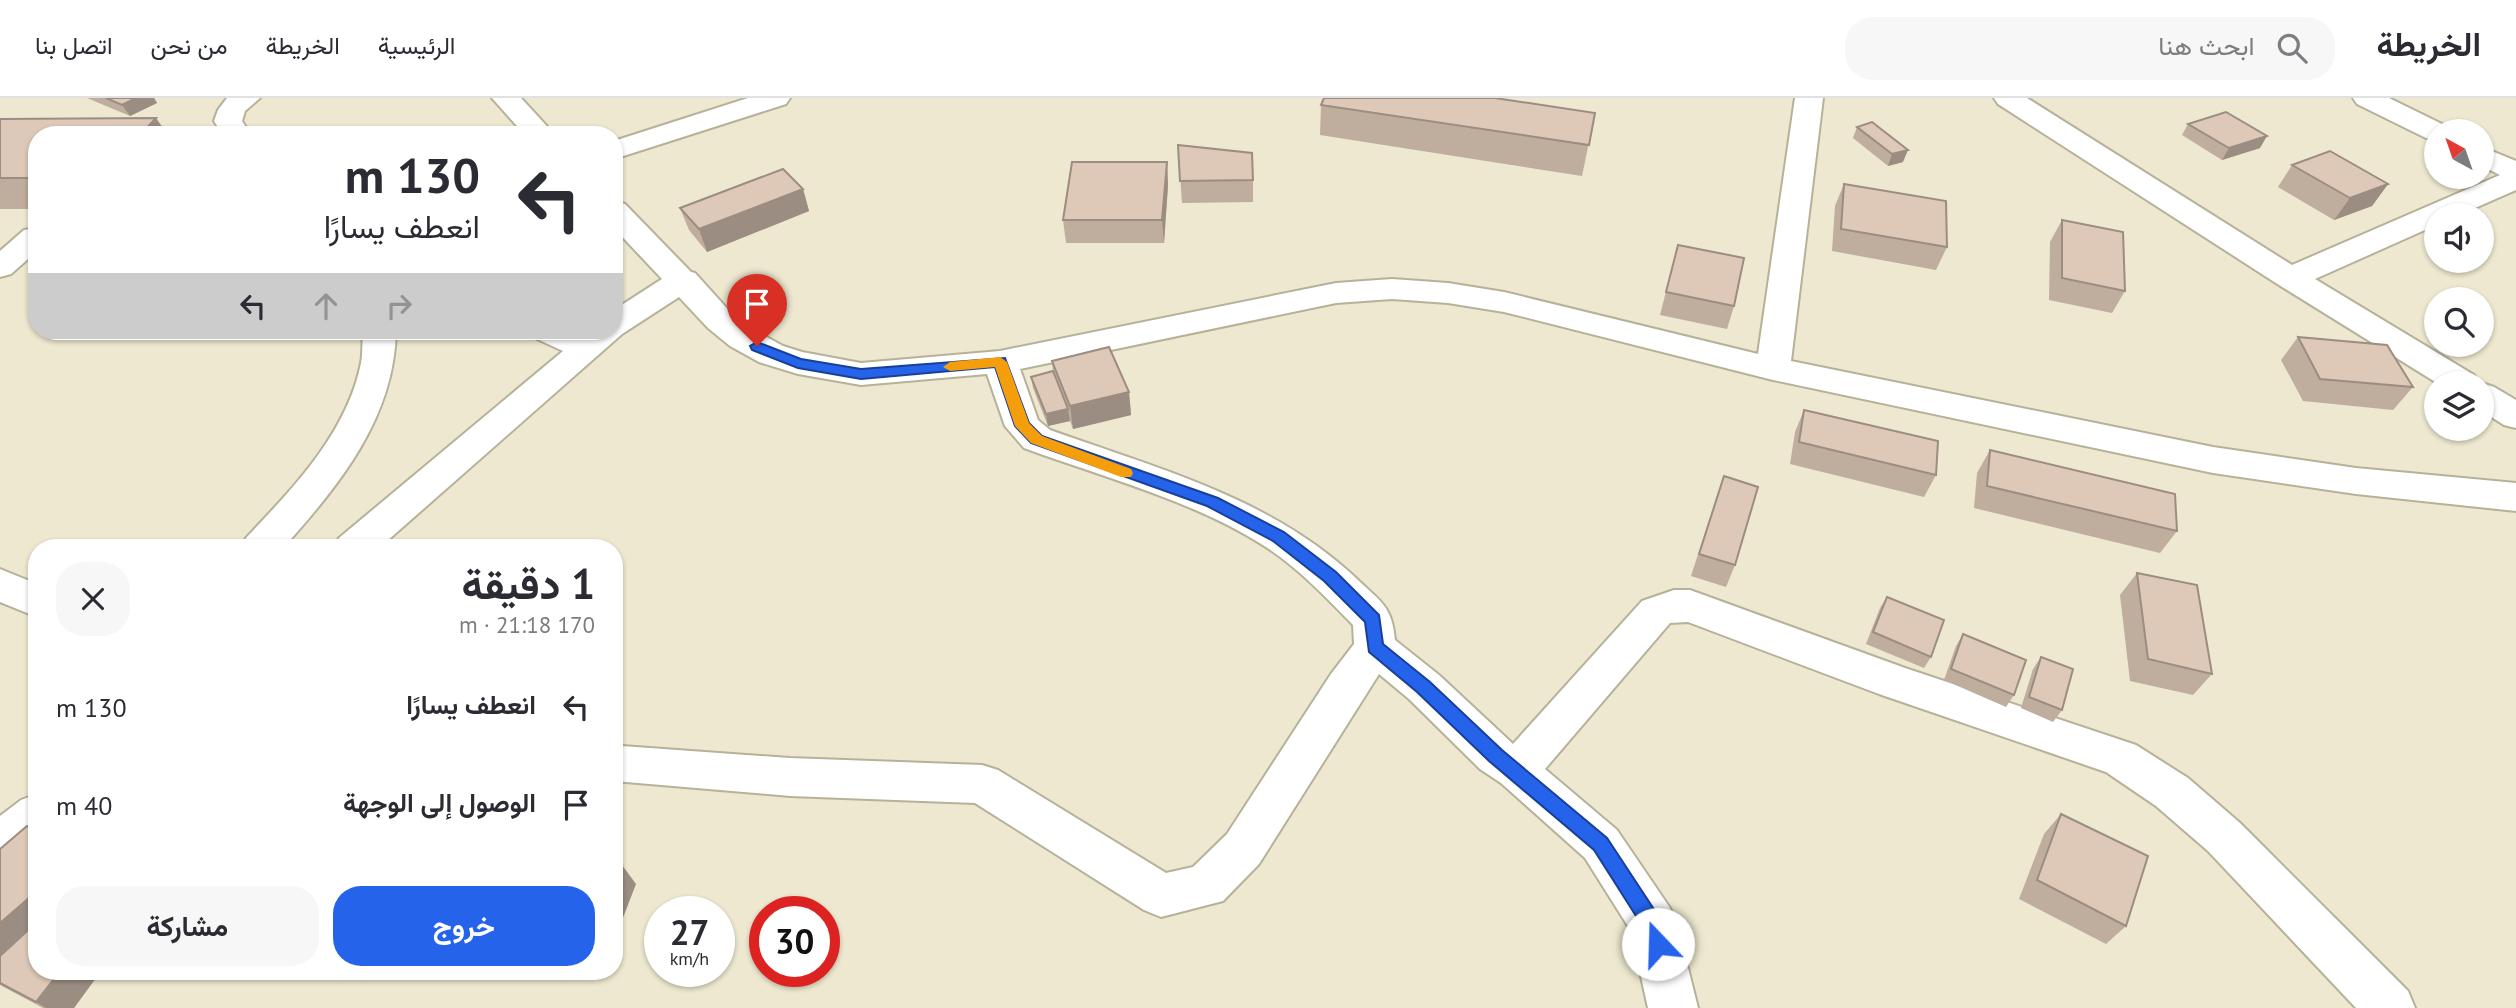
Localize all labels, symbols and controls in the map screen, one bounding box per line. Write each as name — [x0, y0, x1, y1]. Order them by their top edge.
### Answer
search box — [1845, 17, 2335, 80]
text: الخريطة — [2377, 22, 2481, 65]
text: ابحث هنا — [2158, 29, 2255, 62]
icon: search — [2273, 29, 2311, 67]
text: اتصل بنا — [35, 30, 113, 61]
text: من نحن — [151, 30, 228, 61]
text: الخريطة — [266, 30, 340, 61]
text: الرئيسية — [378, 30, 455, 61]
north arrow — [2424, 119, 2494, 189]
map controls — [2424, 119, 2494, 441]
text: 130 m — [345, 143, 480, 207]
icon: left — [504, 154, 595, 245]
button: sound — [2424, 203, 2494, 273]
text: انعطف يسارًا — [324, 205, 480, 247]
pin — [727, 274, 787, 346]
icon: arrive — [738, 285, 776, 323]
icon: left — [234, 287, 272, 325]
icon: ahead — [307, 287, 345, 325]
icon: right — [380, 287, 418, 325]
button: search — [2424, 287, 2494, 357]
button: layers — [2424, 371, 2494, 441]
text: 1 دقيقة — [462, 556, 595, 611]
button: close — [56, 562, 130, 636]
text: 170 m · 21:18 — [459, 610, 595, 639]
text: انعطف يسارًا — [406, 688, 536, 721]
icon: left — [557, 688, 595, 726]
text: 130 m — [56, 691, 127, 724]
text: الوصول إلى الوجهة — [343, 786, 536, 819]
icon: arrive — [557, 786, 595, 824]
text: 40 m — [56, 789, 112, 822]
button: مشاركة — [56, 886, 319, 966]
button: خروج — [333, 886, 595, 966]
speed limit sign: 30 — [749, 896, 840, 987]
position arrow — [1621, 907, 1695, 981]
text: 27 — [670, 909, 709, 955]
text: km/h — [670, 947, 709, 970]

